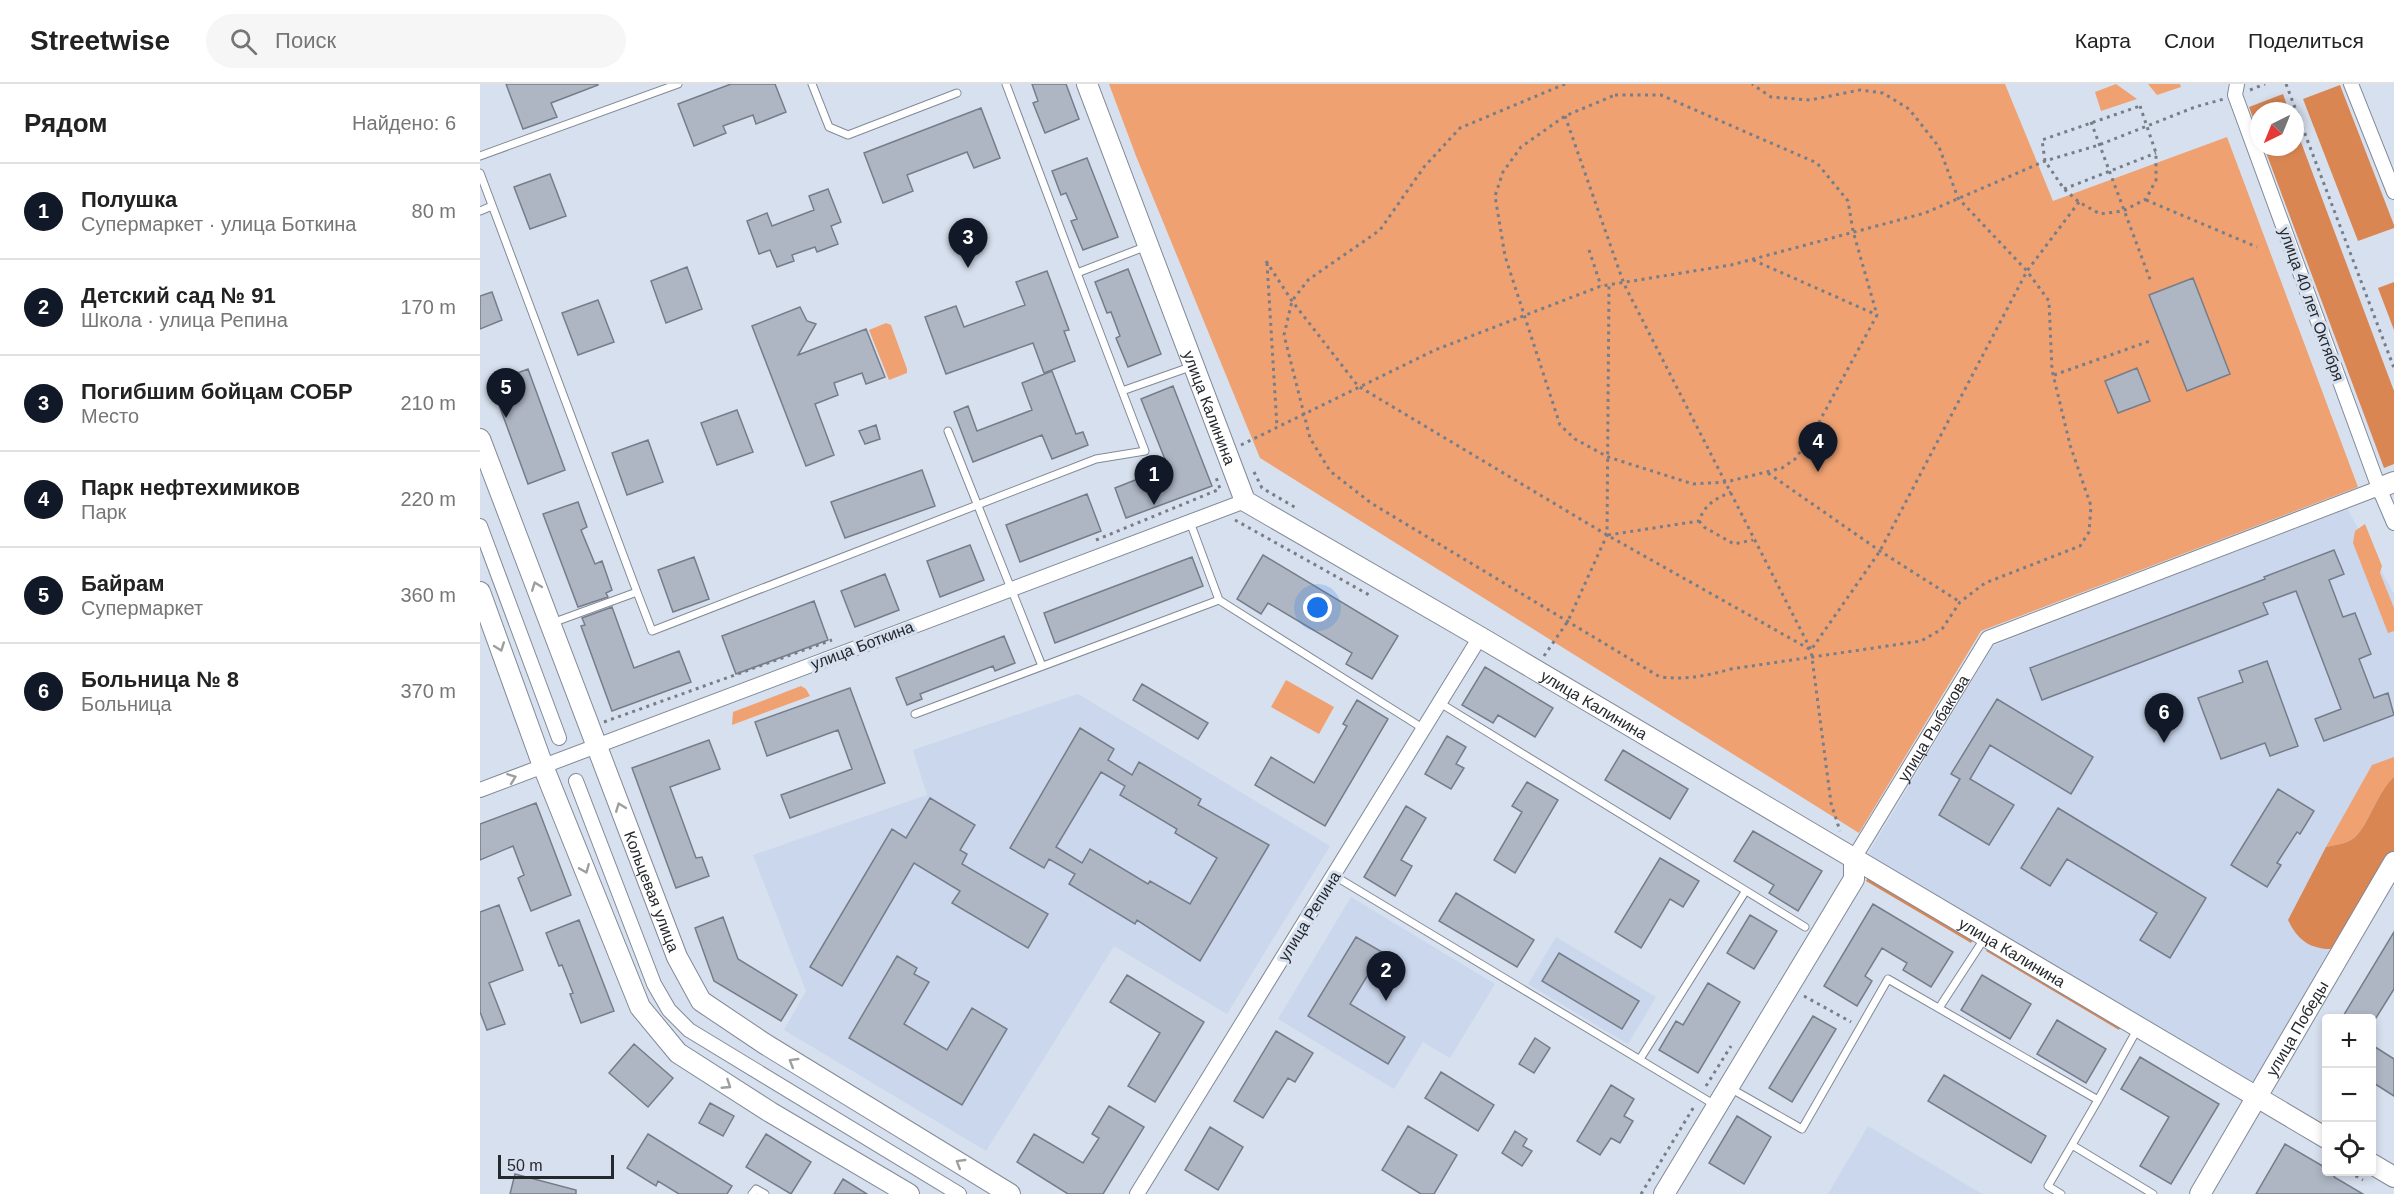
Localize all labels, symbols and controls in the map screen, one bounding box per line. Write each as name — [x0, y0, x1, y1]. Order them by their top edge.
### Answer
search box — [206, 14, 626, 68]
text: Streetwise — [30, 25, 170, 56]
icon: search — [227, 25, 260, 58]
text: Поиск — [275, 28, 336, 53]
text: Карта — [2075, 29, 2131, 52]
text: Слои — [2164, 29, 2215, 52]
text: Поделиться — [2248, 29, 2364, 52]
north arrow — [2250, 102, 2304, 156]
text: Рядом — [24, 108, 107, 138]
text: Найдено: 6 — [352, 112, 456, 134]
text: Полушка — [81, 187, 177, 212]
text: 1 — [38, 200, 49, 222]
text: 80 m — [412, 200, 456, 222]
text: Супермаркет · улица Боткина — [81, 213, 356, 235]
pin: 3 — [948, 218, 988, 268]
street label: улица 40 лет Октября — [2276, 225, 2347, 383]
text: Детский сад № 91 — [81, 283, 276, 308]
text: 2 — [38, 296, 49, 318]
text: 170 m — [400, 296, 456, 318]
text: Школа · улица Репина — [81, 309, 288, 331]
street label: улица Калинина — [1180, 348, 1238, 467]
pin: 5 — [486, 368, 526, 418]
text: Погибшим бойцам СОБР — [81, 379, 353, 404]
text: 3 — [38, 392, 49, 414]
text: 210 m — [400, 392, 456, 414]
text: Место — [81, 405, 139, 427]
pin: 4 — [1798, 422, 1838, 472]
pin: 1 — [1134, 456, 1174, 505]
text: Парк нефтехимиков — [81, 475, 300, 500]
text: 4 — [38, 488, 49, 510]
text: 220 m — [400, 488, 456, 510]
text: Парк — [81, 501, 126, 523]
text: Байрам — [81, 571, 165, 596]
one-way arrow — [531, 581, 543, 592]
text: 5 — [38, 584, 49, 606]
text: 360 m — [400, 584, 456, 606]
your location — [1303, 593, 1332, 622]
text: Супермаркет — [81, 597, 203, 619]
street label: улица Боткина — [808, 618, 916, 673]
one-way arrow — [493, 641, 506, 652]
text: Больница № 8 — [81, 667, 239, 692]
street label: улица Калинина — [1538, 667, 1650, 743]
street label: улица Рыбакова — [1895, 672, 1972, 785]
text: 6 — [38, 680, 49, 702]
text: 370 m — [400, 680, 456, 702]
text: Больница — [81, 693, 172, 715]
pin: 6 — [2144, 694, 2184, 743]
one-way arrow — [506, 772, 517, 785]
one-way arrow — [615, 802, 627, 813]
street label: Кольцевая улица — [621, 829, 682, 954]
one-way arrow — [577, 863, 590, 873]
street label: улица Репина — [1275, 868, 1344, 964]
street label: улица Калинина — [1956, 915, 2068, 991]
pin: 2 — [1366, 952, 1406, 1001]
street label: улица Победы — [2263, 978, 2332, 1079]
map controls — [2322, 1014, 2376, 1176]
button: + — [2322, 1014, 2376, 1068]
one-way arrow — [789, 1057, 799, 1069]
button: − — [2322, 1068, 2376, 1122]
one-way arrow — [720, 1078, 731, 1089]
button: locate — [2322, 1122, 2376, 1176]
scale bar — [498, 1152, 614, 1180]
text: 50 m — [507, 1157, 543, 1174]
one-way arrow — [956, 1159, 966, 1171]

